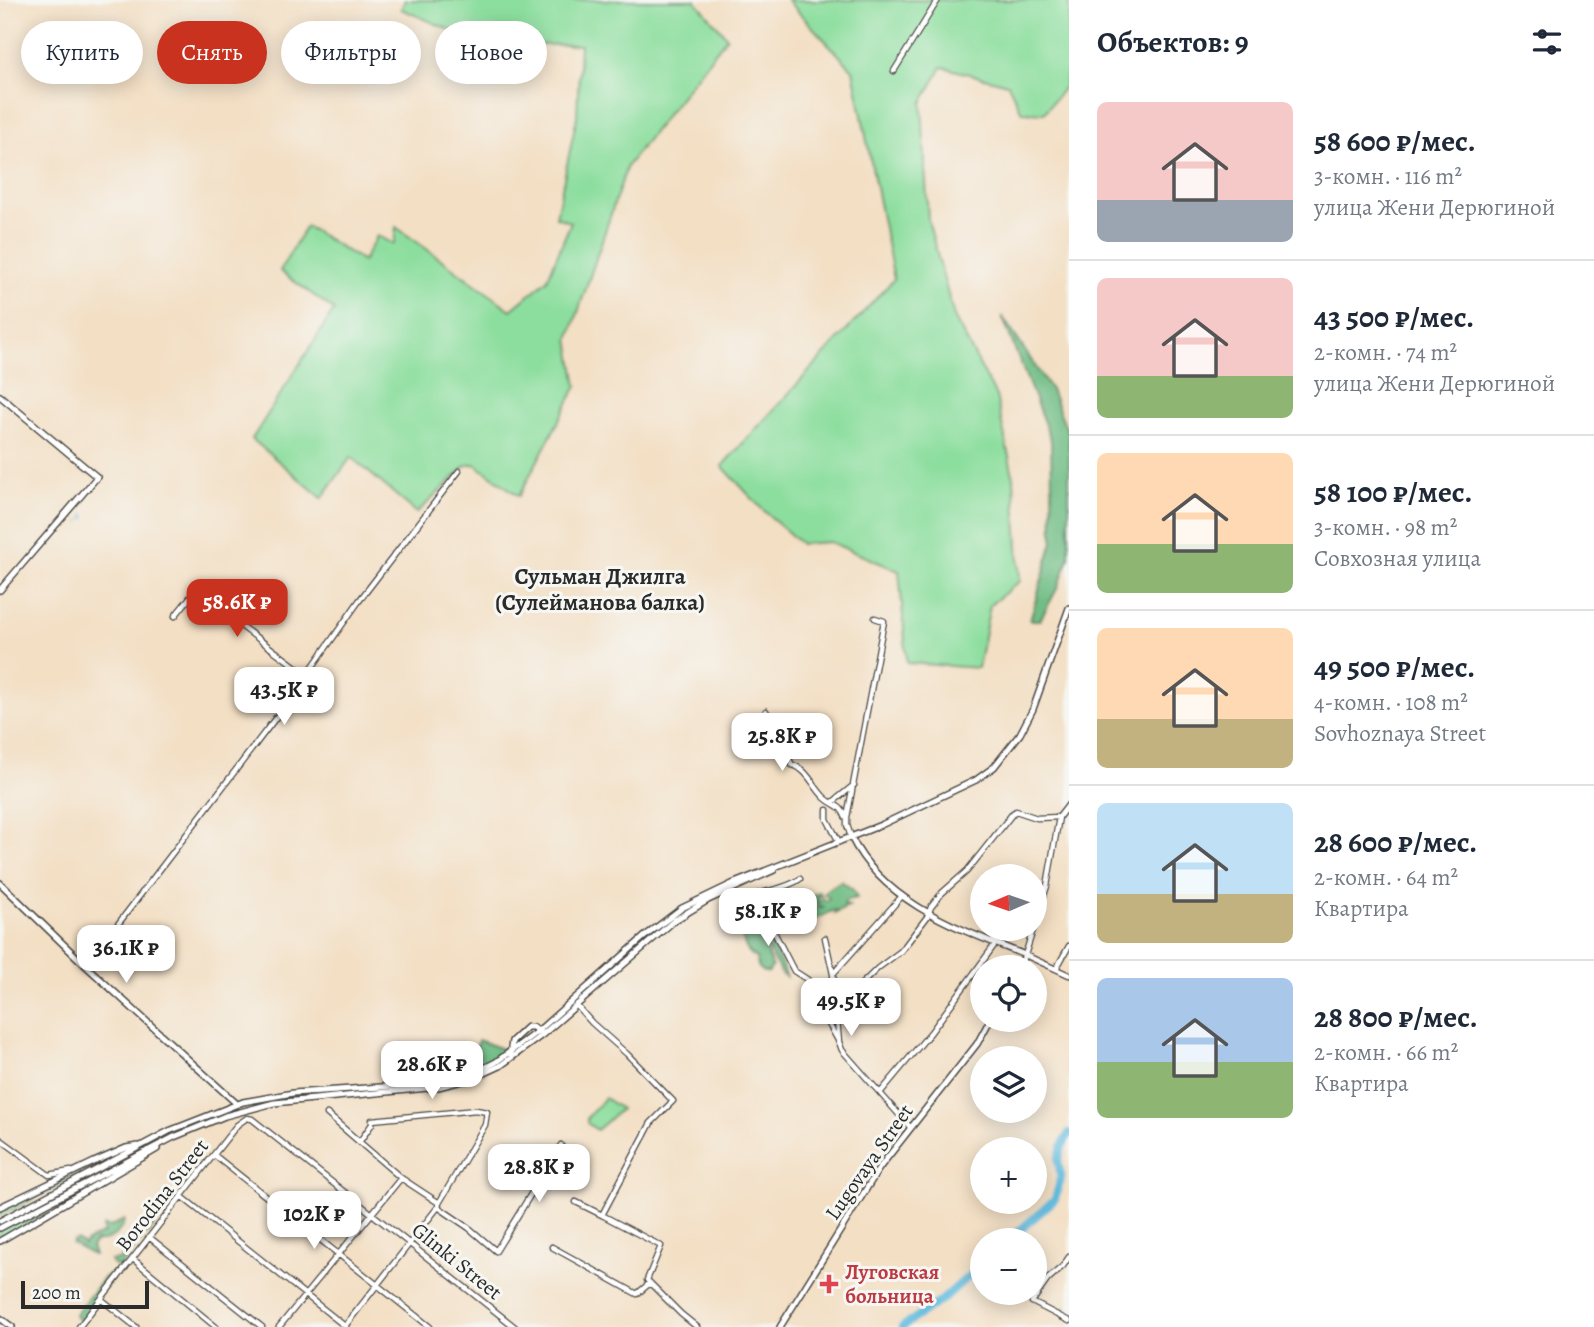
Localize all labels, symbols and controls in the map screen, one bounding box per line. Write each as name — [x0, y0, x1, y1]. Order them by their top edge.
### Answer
chip: Купить — [21, 21, 143, 84]
chip: Снять — [157, 21, 267, 84]
chip: Фильтры — [281, 21, 421, 84]
chip: Новое — [435, 21, 547, 84]
text: Объектов: 9 — [1097, 22, 1249, 62]
icon: filters — [1528, 23, 1566, 61]
text: 58 600 ₽/мес. — [1314, 121, 1476, 161]
icon: home — [1153, 130, 1237, 214]
text: 3-комн. · 116 m² — [1314, 161, 1462, 192]
text: улица Жени Дерюгиной — [1314, 192, 1555, 223]
text: 43 500 ₽/мес. — [1314, 297, 1474, 337]
icon: home — [1153, 306, 1237, 390]
text: 2-комн. · 74 m² — [1314, 337, 1457, 368]
text: улица Жени Дерюгиной — [1314, 368, 1555, 399]
text: 58 100 ₽/мес. — [1314, 472, 1472, 512]
icon: home — [1153, 481, 1237, 565]
text: 3-комн. · 98 m² — [1314, 512, 1457, 543]
text: Совхозная улица — [1314, 543, 1481, 574]
district label: Сульман Джилга (Сулейманова балка) — [495, 561, 705, 618]
pin: 58.6K ₽ — [172, 580, 302, 639]
text: 58.6K ₽ — [203, 586, 271, 617]
text: 49 500 ₽/мес. — [1314, 647, 1475, 687]
icon: home — [1153, 656, 1237, 740]
pin: 43.5K ₽ — [219, 668, 349, 727]
text: 43.5K ₽ — [250, 674, 318, 705]
text: 4-комн. · 108 m² — [1314, 687, 1468, 718]
pin: 25.8K ₽ — [717, 714, 847, 773]
text: Sovhoznaya Street — [1314, 718, 1486, 749]
text: 25.8K ₽ — [747, 720, 817, 751]
text: 28 600 ₽/мес. — [1314, 822, 1477, 862]
icon: home — [1153, 831, 1237, 915]
text: 2-комн. · 64 m² — [1314, 862, 1458, 893]
north arrow — [970, 864, 1046, 942]
map controls — [970, 864, 1047, 1305]
pin: 58.1K ₽ — [703, 888, 833, 948]
text: Квартира — [1314, 893, 1409, 924]
text: 58.1K ₽ — [735, 895, 801, 926]
pin: 36.1K ₽ — [61, 926, 191, 985]
text: 36.1K ₽ — [93, 932, 159, 963]
button: locate — [970, 955, 1047, 1032]
pin: 49.5K ₽ — [786, 978, 916, 1038]
text: 49.5K ₽ — [817, 985, 885, 1016]
text: 28 800 ₽/мес. — [1314, 997, 1478, 1037]
icon: home — [1153, 1006, 1237, 1090]
text: 2-комн. · 66 m² — [1314, 1037, 1458, 1068]
pin: 28.6K ₽ — [367, 1042, 497, 1101]
button: layers — [970, 1046, 1047, 1123]
text: 28.6K ₽ — [397, 1048, 467, 1079]
text: Квартира — [1314, 1068, 1409, 1099]
street label: Lugovaya Street — [819, 1098, 919, 1226]
street label: Borodina Street — [109, 1133, 215, 1257]
button: + — [970, 1137, 1047, 1214]
pin: 28.8K ₽ — [474, 1144, 604, 1204]
text: 28.8K ₽ — [504, 1151, 574, 1182]
pin: 102K ₽ — [257, 1192, 371, 1251]
text: 102K ₽ — [283, 1198, 345, 1229]
street label: Glinki Street — [406, 1216, 508, 1306]
button: − — [970, 1228, 1047, 1305]
place label: Луговская больница — [845, 1258, 939, 1310]
marker: Луговская больница — [819, 1274, 839, 1294]
scale bar — [21, 1278, 149, 1310]
text: 200 m — [32, 1280, 81, 1306]

